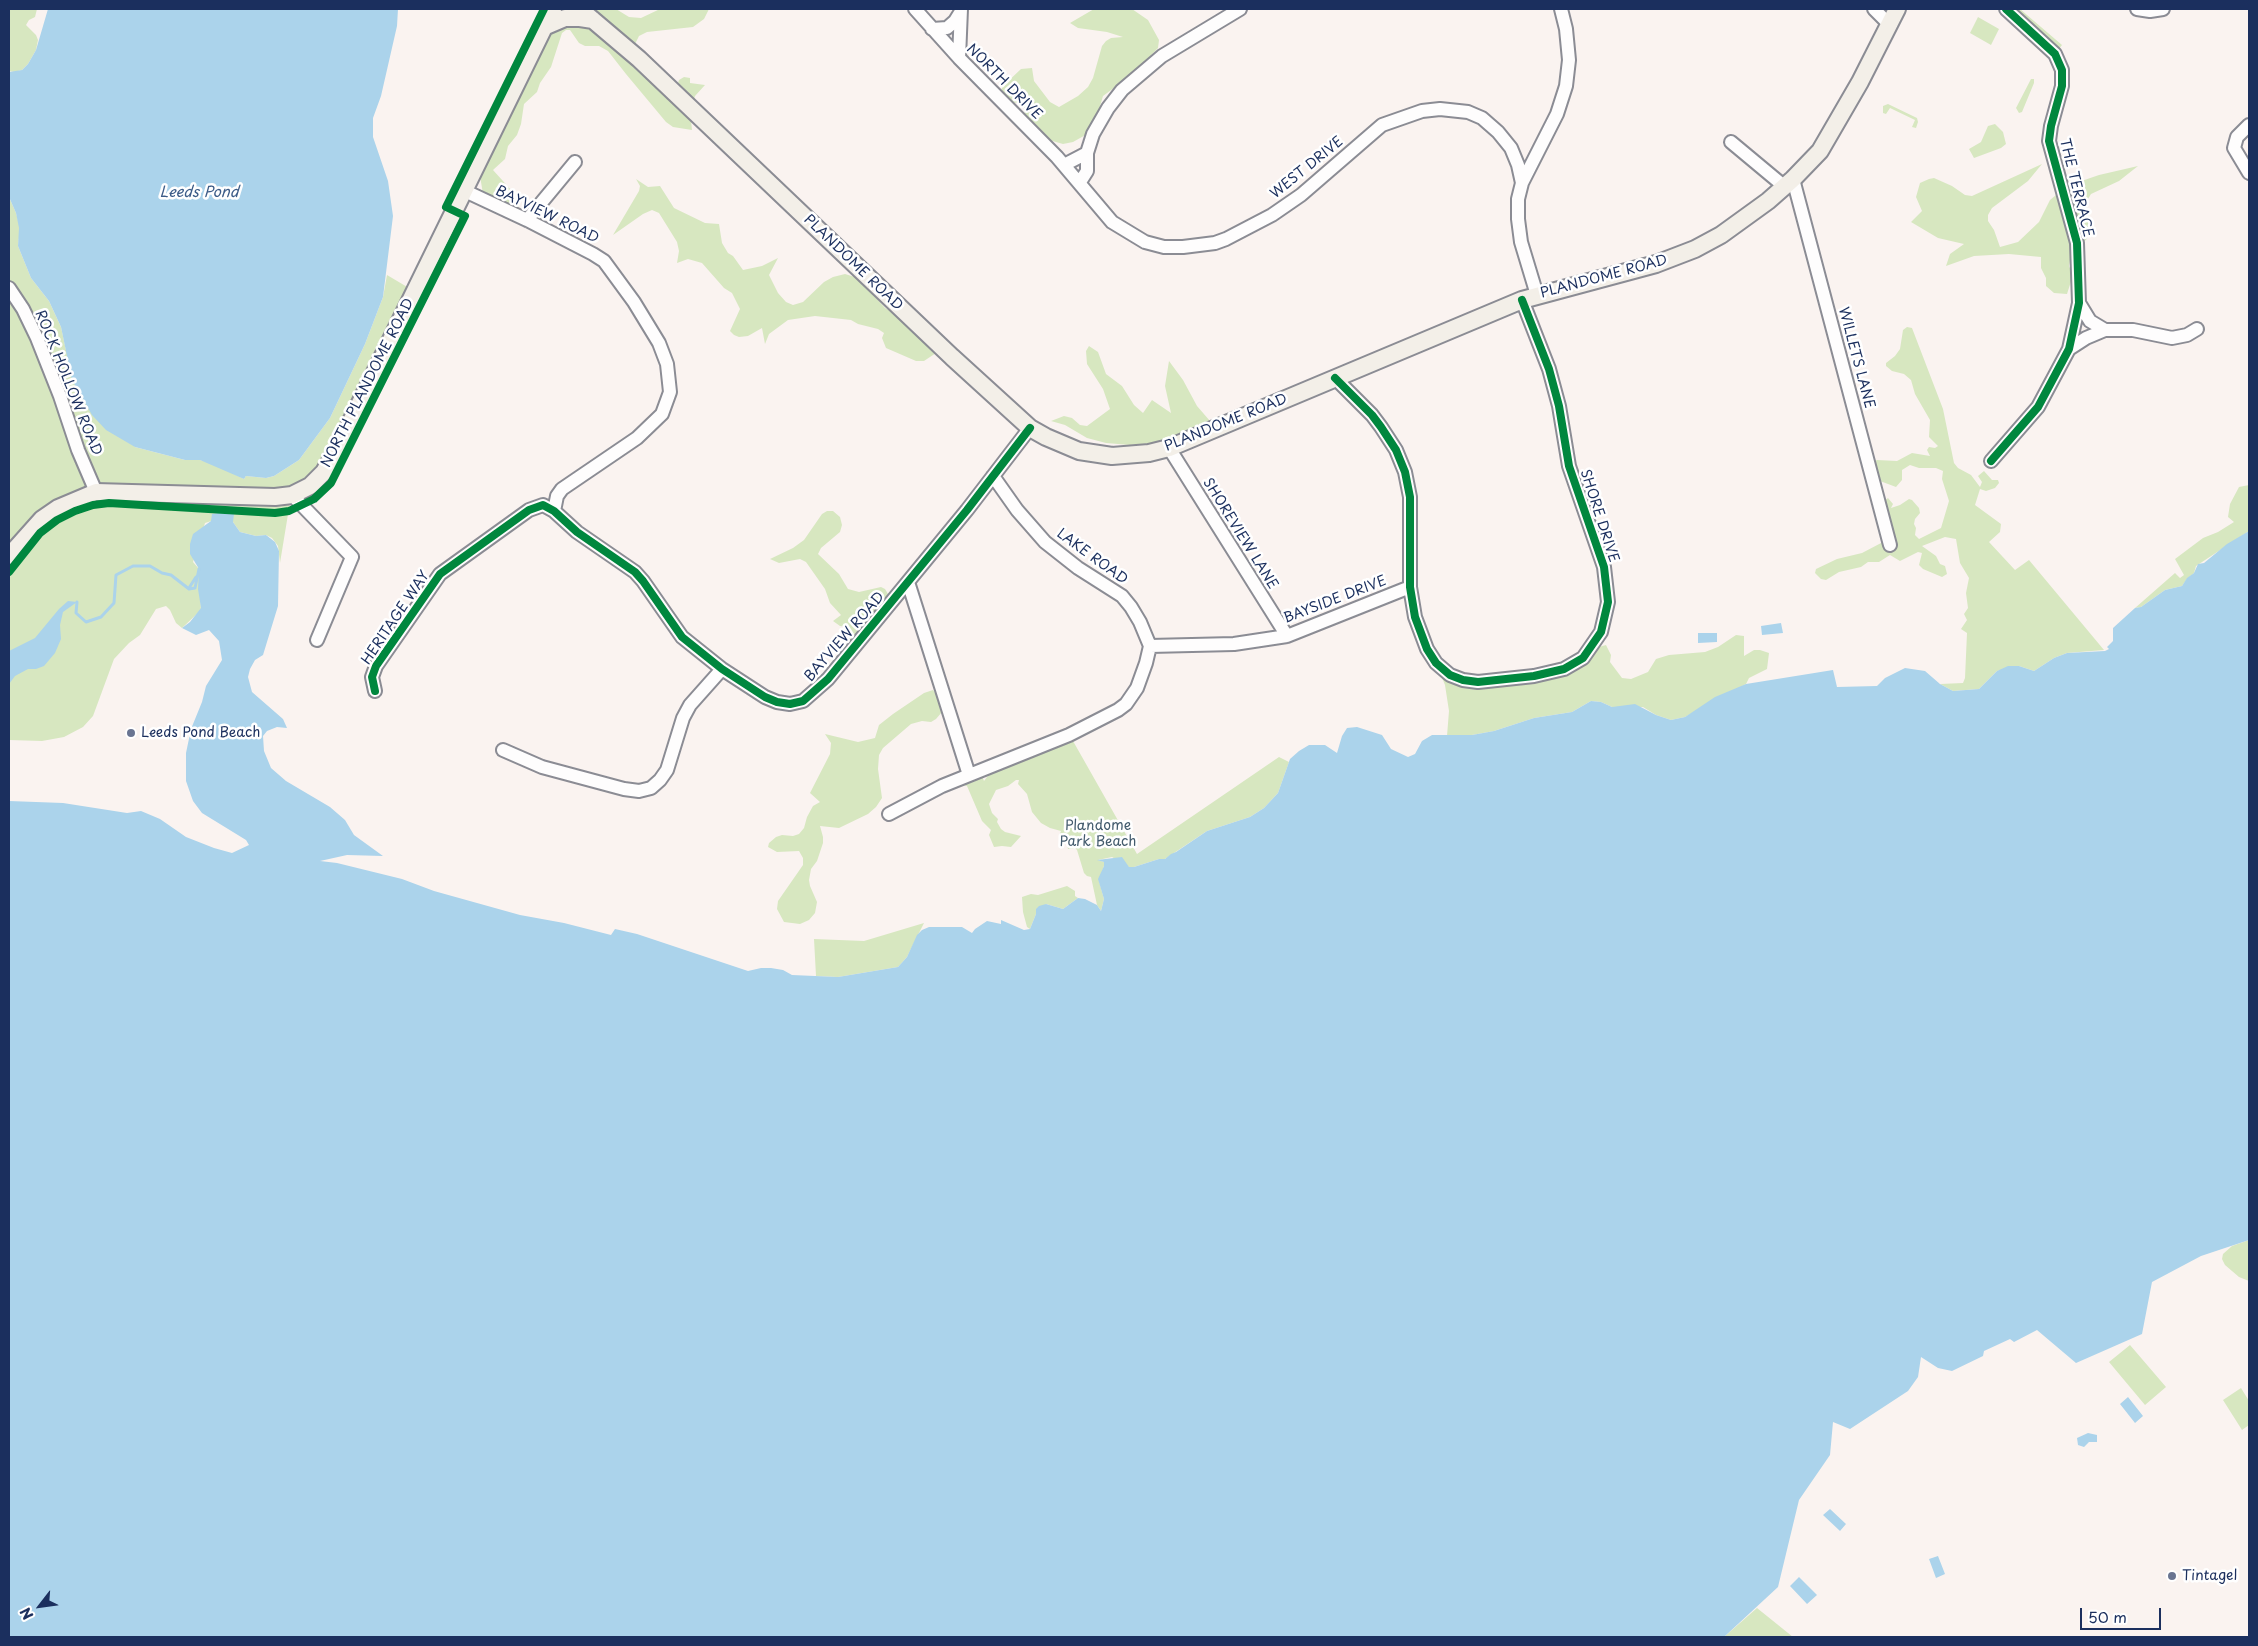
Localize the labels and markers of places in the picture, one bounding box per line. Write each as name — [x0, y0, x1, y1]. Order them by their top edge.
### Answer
place label: Leeds Pond Beach — [141, 725, 260, 741]
marker: Leeds Pond Beach — [125, 727, 137, 739]
place label: Tintagel — [2182, 1568, 2237, 1584]
marker: Tintagel — [2166, 1570, 2178, 1582]

